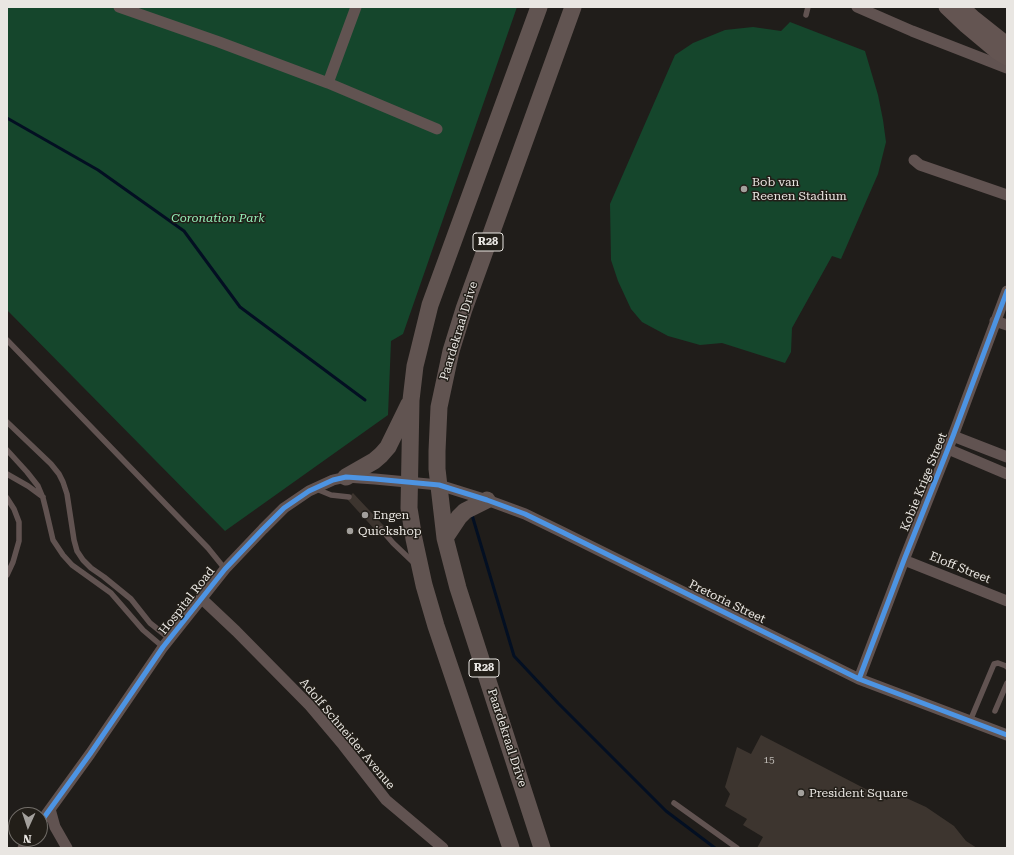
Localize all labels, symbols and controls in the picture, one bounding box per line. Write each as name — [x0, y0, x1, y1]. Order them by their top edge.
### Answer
place label: Bob van Reenen Stadium — [752, 175, 847, 203]
marker: Bob van Reenen Stadium — [739, 184, 749, 194]
park label: Coronation Park — [171, 211, 265, 225]
road number: R28 — [473, 233, 503, 251]
street label: Paardekraal Drive — [437, 280, 481, 382]
street label: Kobie Krige Street — [898, 431, 950, 533]
place label: Engen — [373, 508, 409, 522]
marker: Engen — [360, 510, 370, 520]
place label: Quickshop — [358, 524, 422, 538]
marker: Quickshop — [345, 526, 355, 536]
street label: Eloff Street — [927, 549, 993, 587]
street label: Hospital Road — [156, 564, 218, 638]
street label: Pretoria Street — [686, 577, 768, 627]
road number: R28 — [469, 659, 499, 677]
street label: Adolf Schneider Avenue — [296, 676, 398, 792]
street label: Paardekraal Drive — [484, 687, 530, 789]
house number: 15 — [763, 754, 775, 766]
place label: President Square — [809, 786, 908, 800]
marker: President Square — [796, 788, 806, 798]
north arrow — [8, 807, 48, 847]
text: N — [23, 832, 32, 845]

